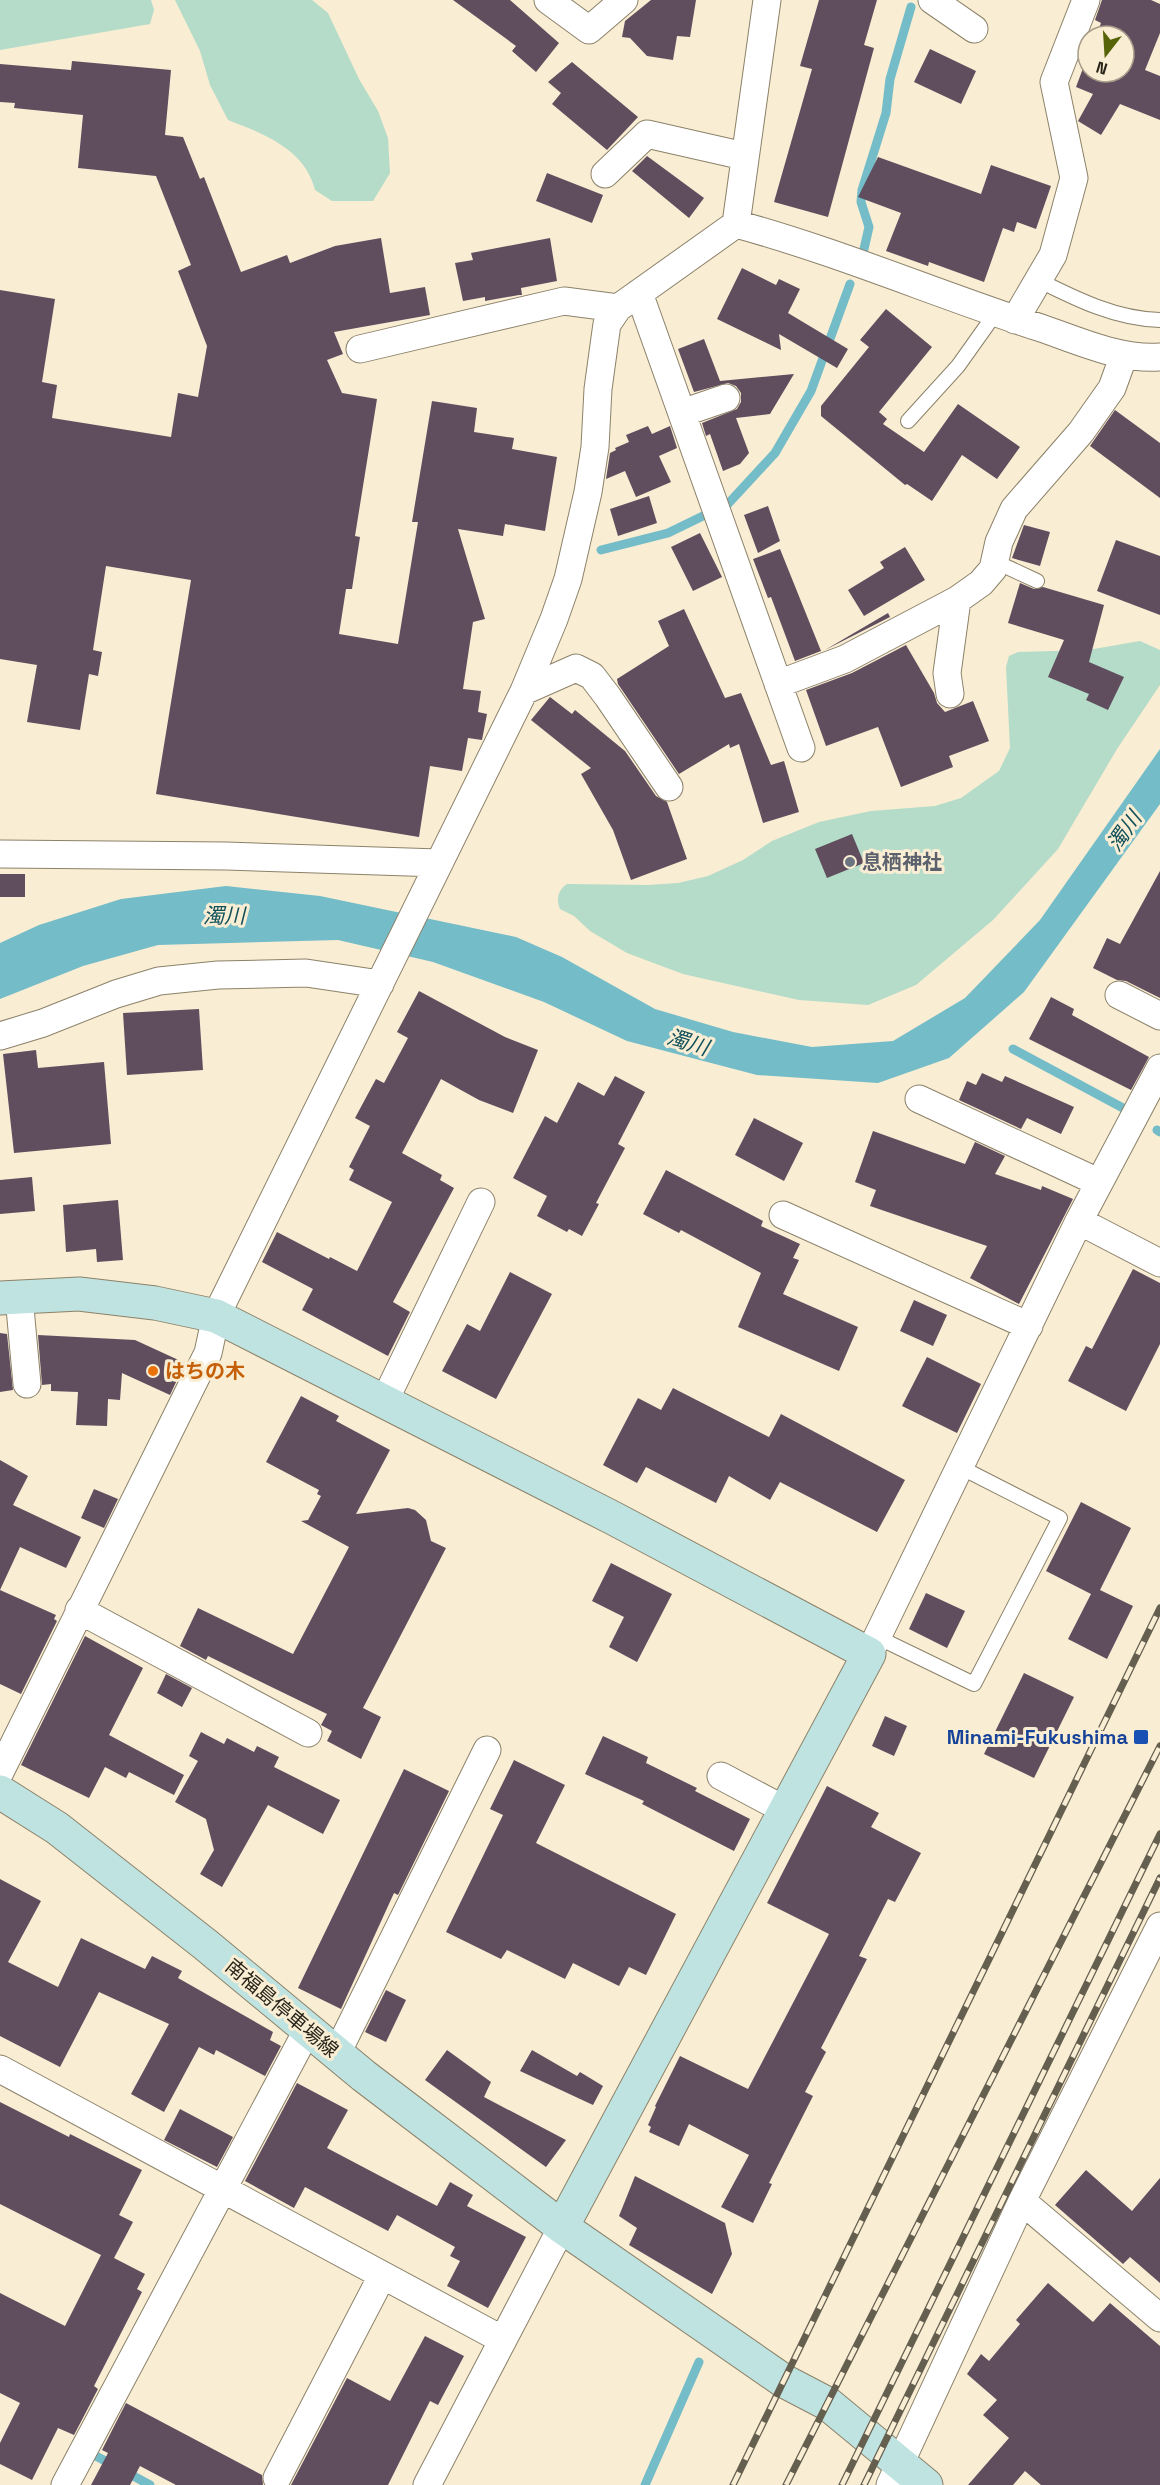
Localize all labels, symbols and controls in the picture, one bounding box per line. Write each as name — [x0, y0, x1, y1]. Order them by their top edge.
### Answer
north arrow — [1076, 24, 1136, 84]
text: N — [1094, 56, 1110, 79]
water label: 濁川 — [1101, 804, 1148, 856]
place label: 息栖神社 — [862, 849, 942, 875]
marker: 息栖神社 — [843, 855, 857, 869]
water label: 濁川 — [203, 902, 247, 929]
water label: 濁川 — [664, 1023, 714, 1062]
place label: はちの木 — [165, 1358, 245, 1384]
marker: はちの木 — [146, 1364, 160, 1378]
place label: Minami-Fukushima — [947, 1724, 1128, 1750]
marker: Minami-Fukushima — [1132, 1728, 1150, 1746]
street label: 南福島停車場線 — [220, 1953, 344, 2063]

